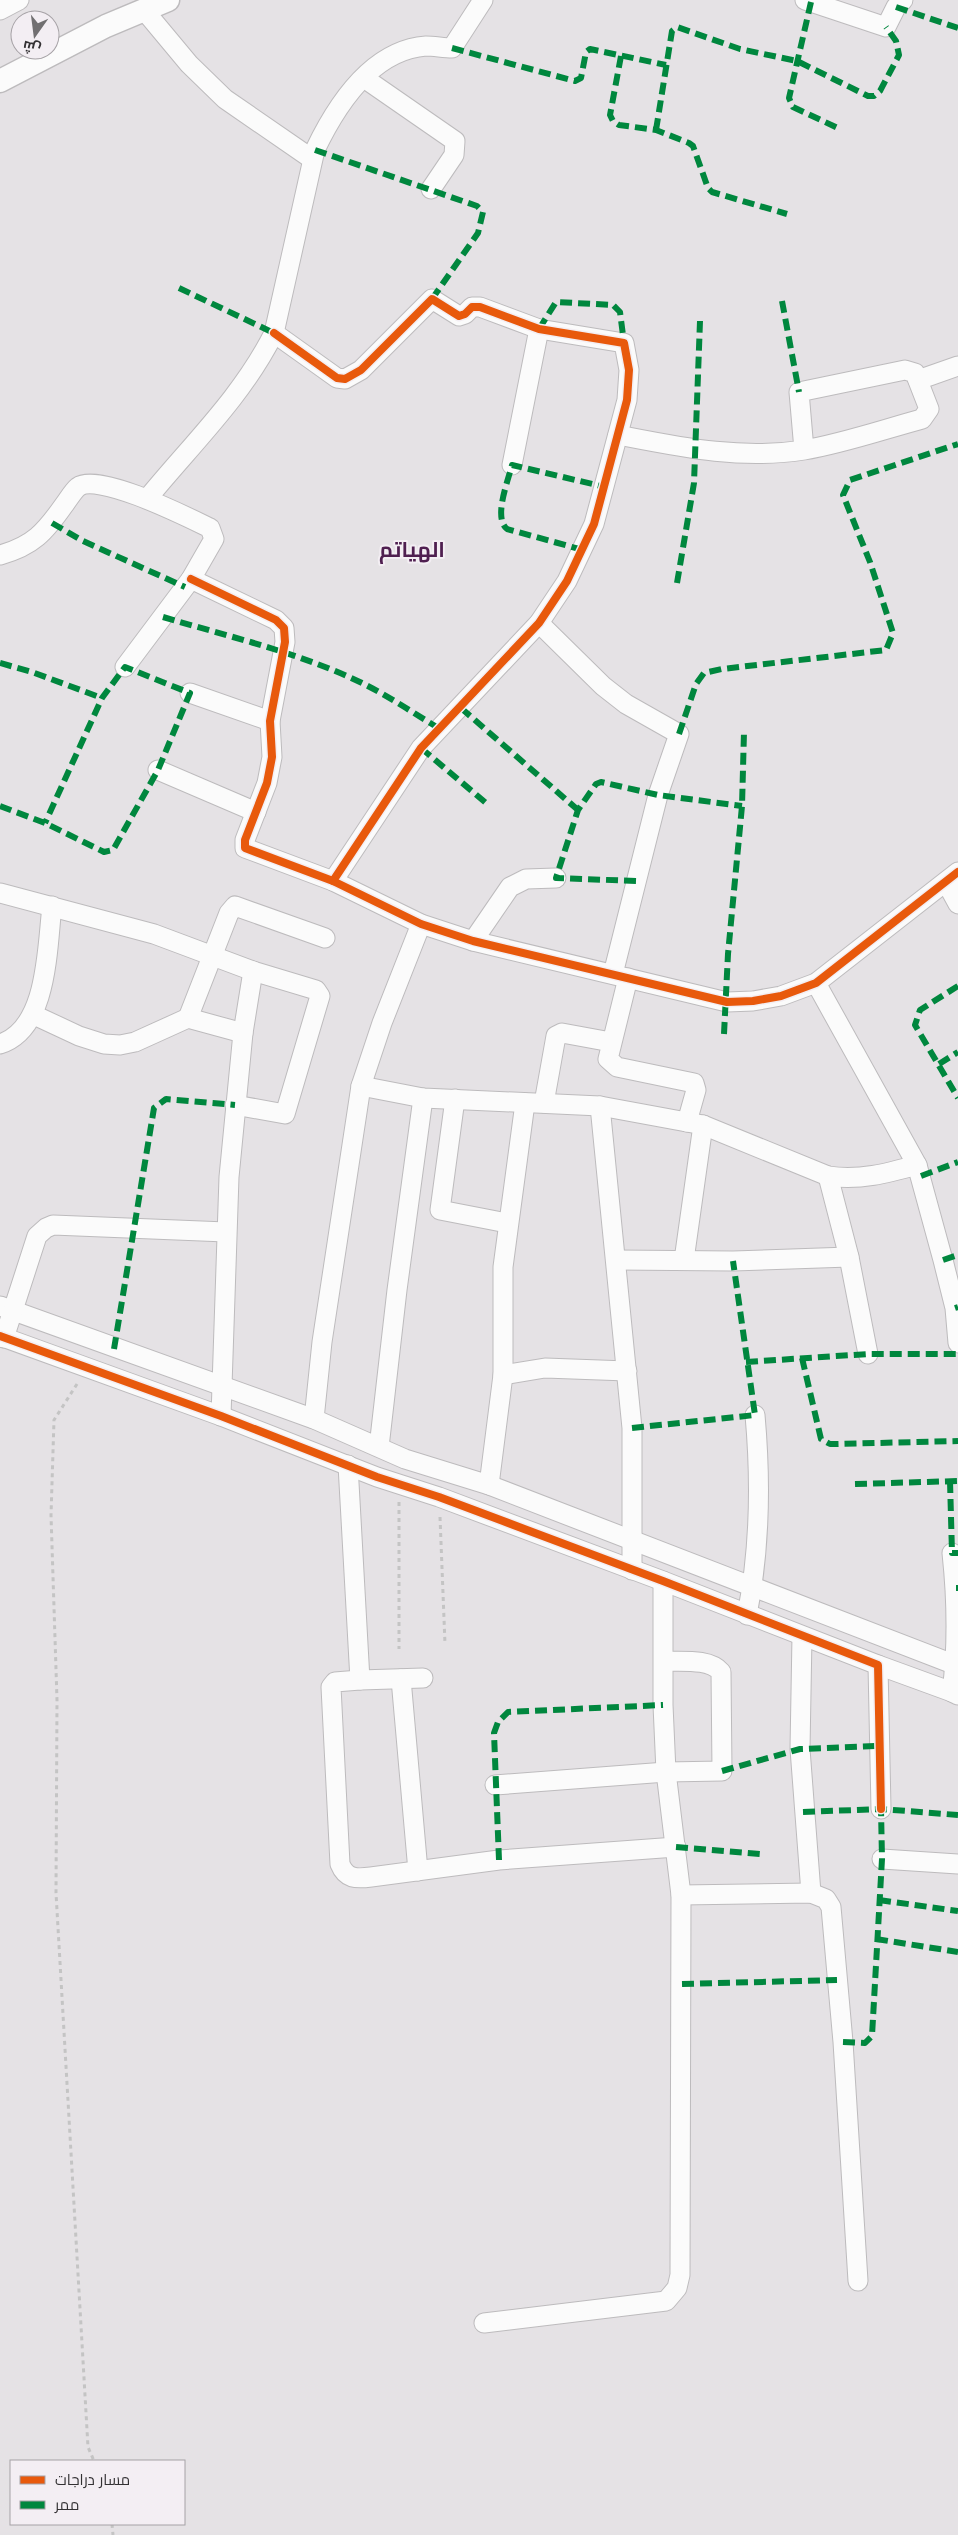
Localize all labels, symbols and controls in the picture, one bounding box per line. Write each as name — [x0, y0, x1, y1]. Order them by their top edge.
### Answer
north arrow — [10, 10, 60, 60]
text: ش — [21, 36, 43, 59]
district label: الهياتم — [379, 535, 445, 565]
legend — [10, 2460, 185, 2525]
text: مسار دراجات — [55, 2469, 130, 2491]
text: ممر — [54, 2494, 79, 2516]

